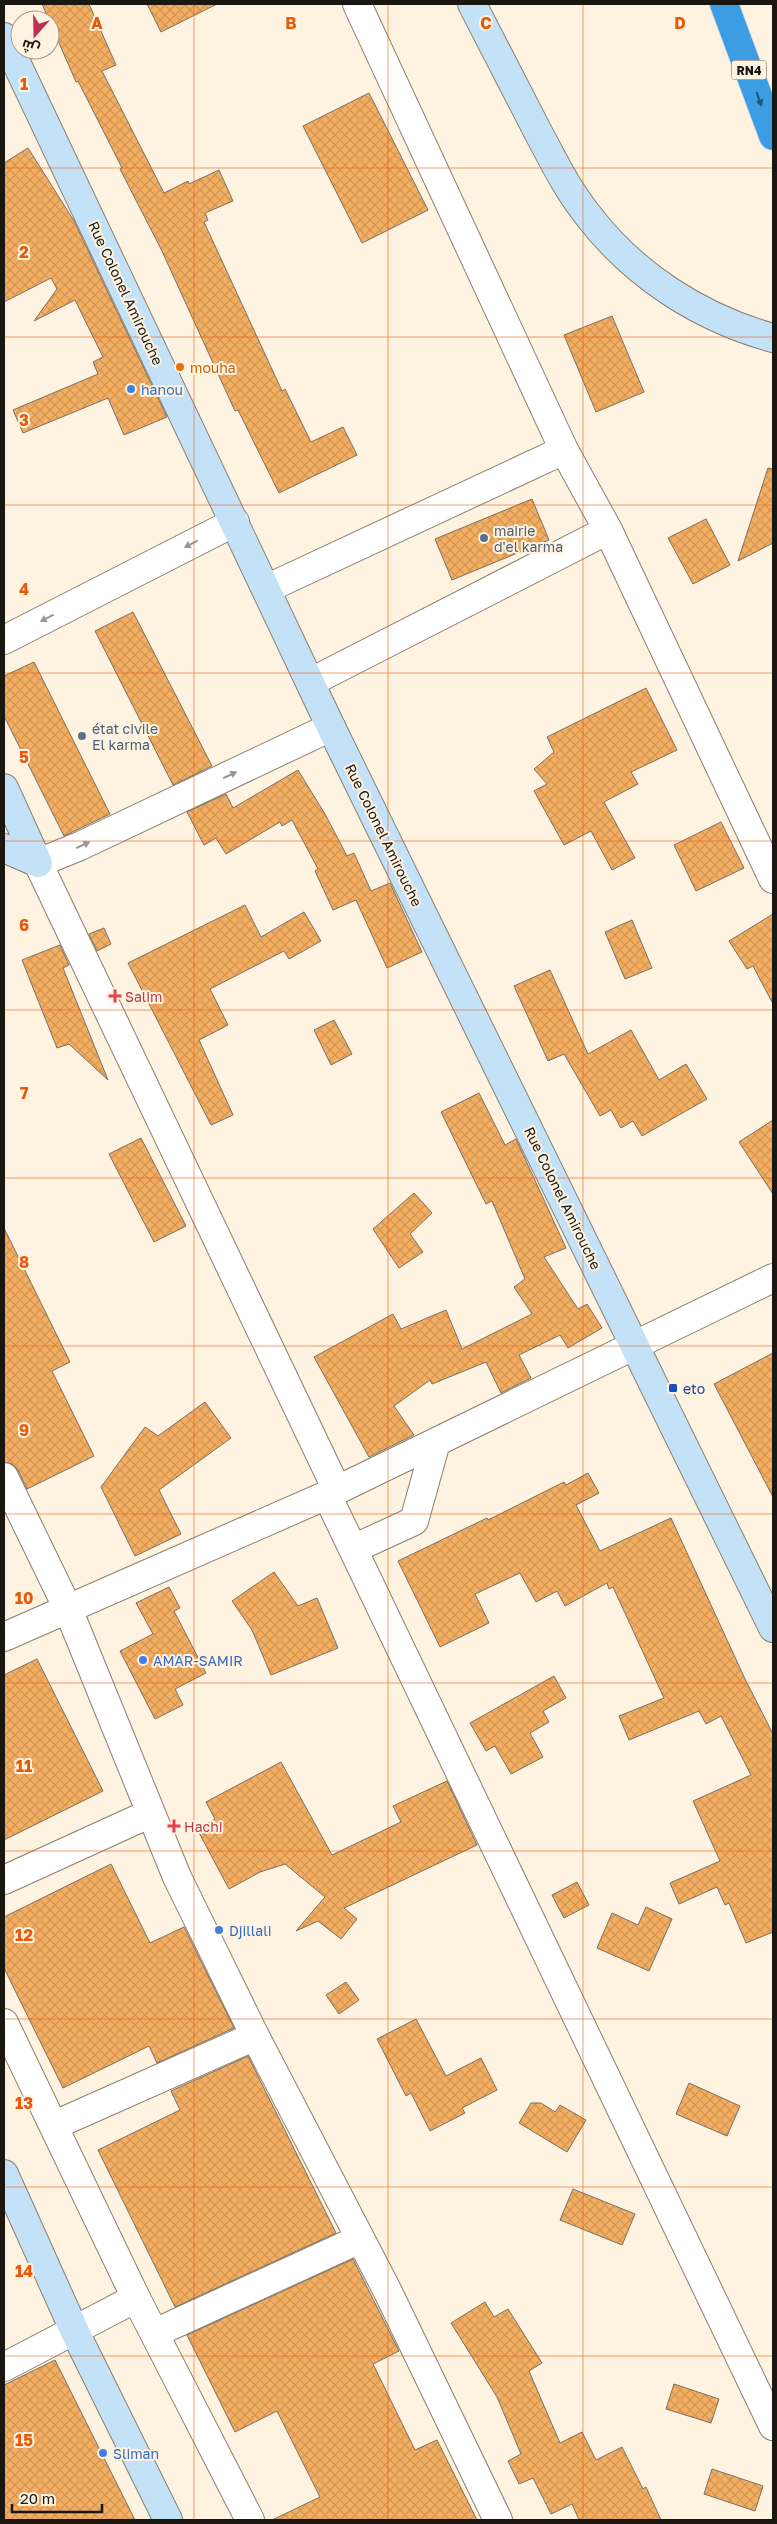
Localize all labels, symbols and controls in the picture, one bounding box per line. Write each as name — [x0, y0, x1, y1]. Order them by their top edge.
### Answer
north arrow — [10, 10, 60, 60]
text: A — [91, 13, 103, 33]
text: B — [285, 13, 297, 33]
text: C — [480, 13, 492, 33]
text: D — [674, 13, 686, 33]
text: ش — [19, 36, 42, 59]
road number: RN4 — [732, 60, 766, 80]
text: 1 — [20, 74, 28, 94]
one-way arrow — [756, 91, 763, 106]
street label: Rue Colonel Amirouche — [85, 218, 167, 368]
text: 2 — [19, 242, 29, 262]
place label: mouha — [190, 359, 236, 376]
marker: mouha — [174, 361, 186, 373]
place label: hanou — [141, 381, 183, 398]
marker: hanou — [125, 383, 137, 395]
text: 3 — [19, 410, 29, 430]
place label: mairie d'el karma — [494, 522, 563, 555]
marker: mairie d'el karma — [478, 532, 490, 544]
one-way arrow — [184, 540, 199, 548]
text: 4 — [19, 579, 29, 599]
one-way arrow — [39, 614, 54, 622]
place label: état civile El karma — [92, 720, 158, 753]
marker: état civile El karma — [76, 730, 88, 742]
text: 5 — [19, 747, 29, 767]
street label: Rue Colonel Amirouche — [342, 761, 426, 909]
one-way arrow — [223, 771, 237, 779]
one-way arrow — [76, 840, 90, 848]
text: 6 — [19, 915, 29, 935]
place label: Salim — [125, 988, 163, 1005]
marker: Salim — [109, 990, 121, 1002]
text: 7 — [20, 1083, 29, 1103]
street label: Rue Colonel Amirouche — [521, 1124, 605, 1272]
text: 8 — [19, 1252, 29, 1272]
place label: eto — [683, 1380, 705, 1397]
marker: eto — [667, 1382, 679, 1394]
text: 9 — [19, 1420, 29, 1440]
text: 10 — [15, 1588, 33, 1608]
place label: AMAR-SAMIR — [153, 1652, 243, 1669]
marker: AMAR-SAMIR — [137, 1654, 149, 1666]
text: 11 — [16, 1756, 32, 1776]
place label: Hachi — [184, 1818, 223, 1835]
marker: Hachi — [168, 1820, 180, 1832]
place label: Djillali — [229, 1922, 271, 1939]
marker: Djillali — [213, 1924, 225, 1936]
text: 12 — [15, 1925, 33, 1945]
text: 13 — [15, 2093, 33, 2113]
text: 14 — [15, 2261, 33, 2281]
text: 15 — [15, 2430, 33, 2450]
place label: Sliman — [113, 2445, 159, 2462]
marker: Sliman — [97, 2447, 109, 2459]
scale bar — [12, 2482, 102, 2514]
text: 20 m — [20, 2489, 55, 2507]

